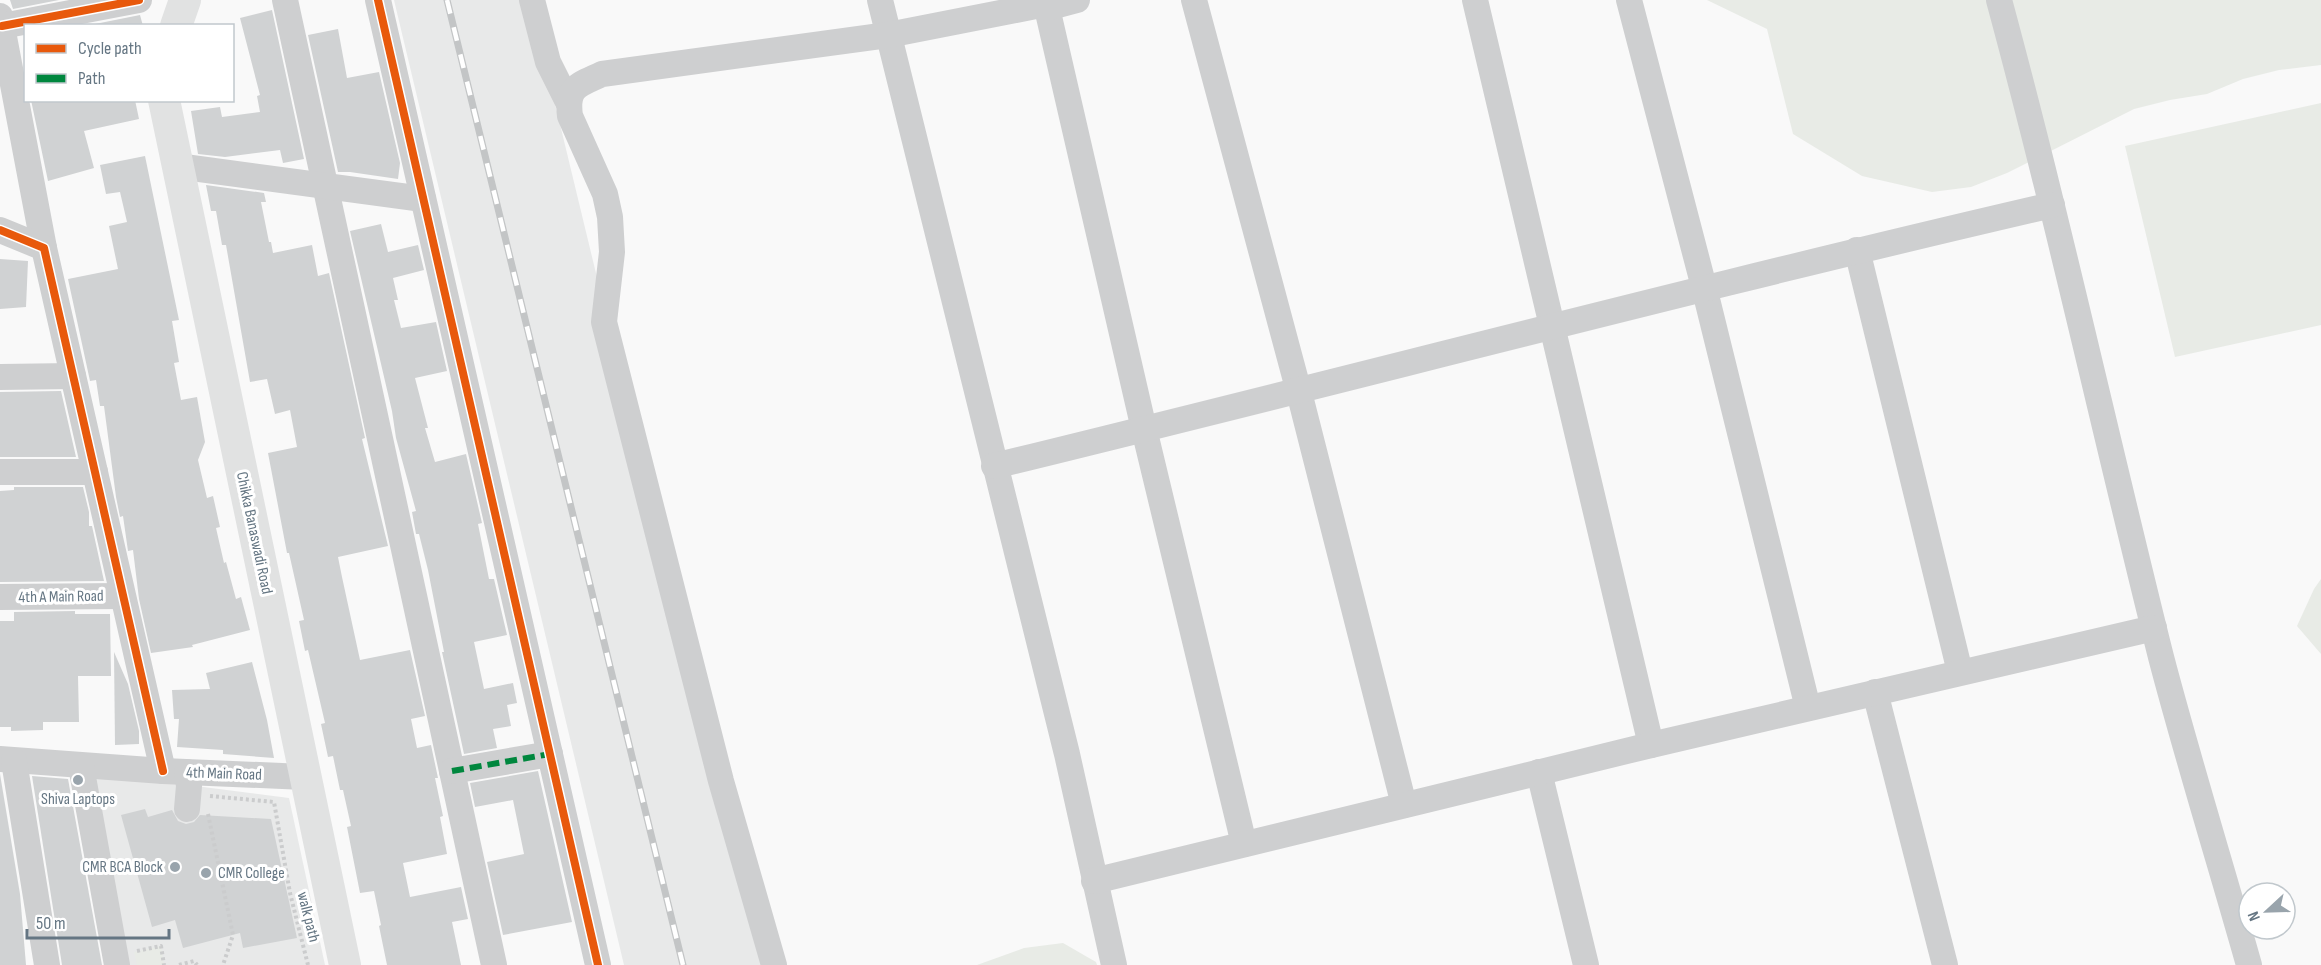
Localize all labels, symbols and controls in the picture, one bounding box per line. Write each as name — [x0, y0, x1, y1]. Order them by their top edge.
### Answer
legend — [24, 24, 234, 102]
text: Cycle path — [78, 38, 142, 59]
text: Path — [78, 68, 106, 89]
street label: Chikka Banaswadi Road — [232, 470, 276, 596]
street label: 4th A Main Road — [18, 587, 104, 607]
street label: 4th Main Road — [186, 763, 262, 785]
marker: Shiva Laptops — [71, 773, 85, 787]
place label: Shiva Laptops — [41, 790, 115, 809]
place label: CMR BCA Block — [82, 858, 163, 877]
marker: CMR BCA Block — [168, 860, 182, 874]
place label: CMR College — [218, 864, 285, 883]
marker: CMR College — [199, 866, 213, 880]
north arrow — [2237, 881, 2297, 941]
street label: walk path — [293, 890, 323, 944]
scale bar — [27, 902, 170, 940]
text: N — [2244, 909, 2265, 924]
text: 50 m — [36, 913, 66, 934]

